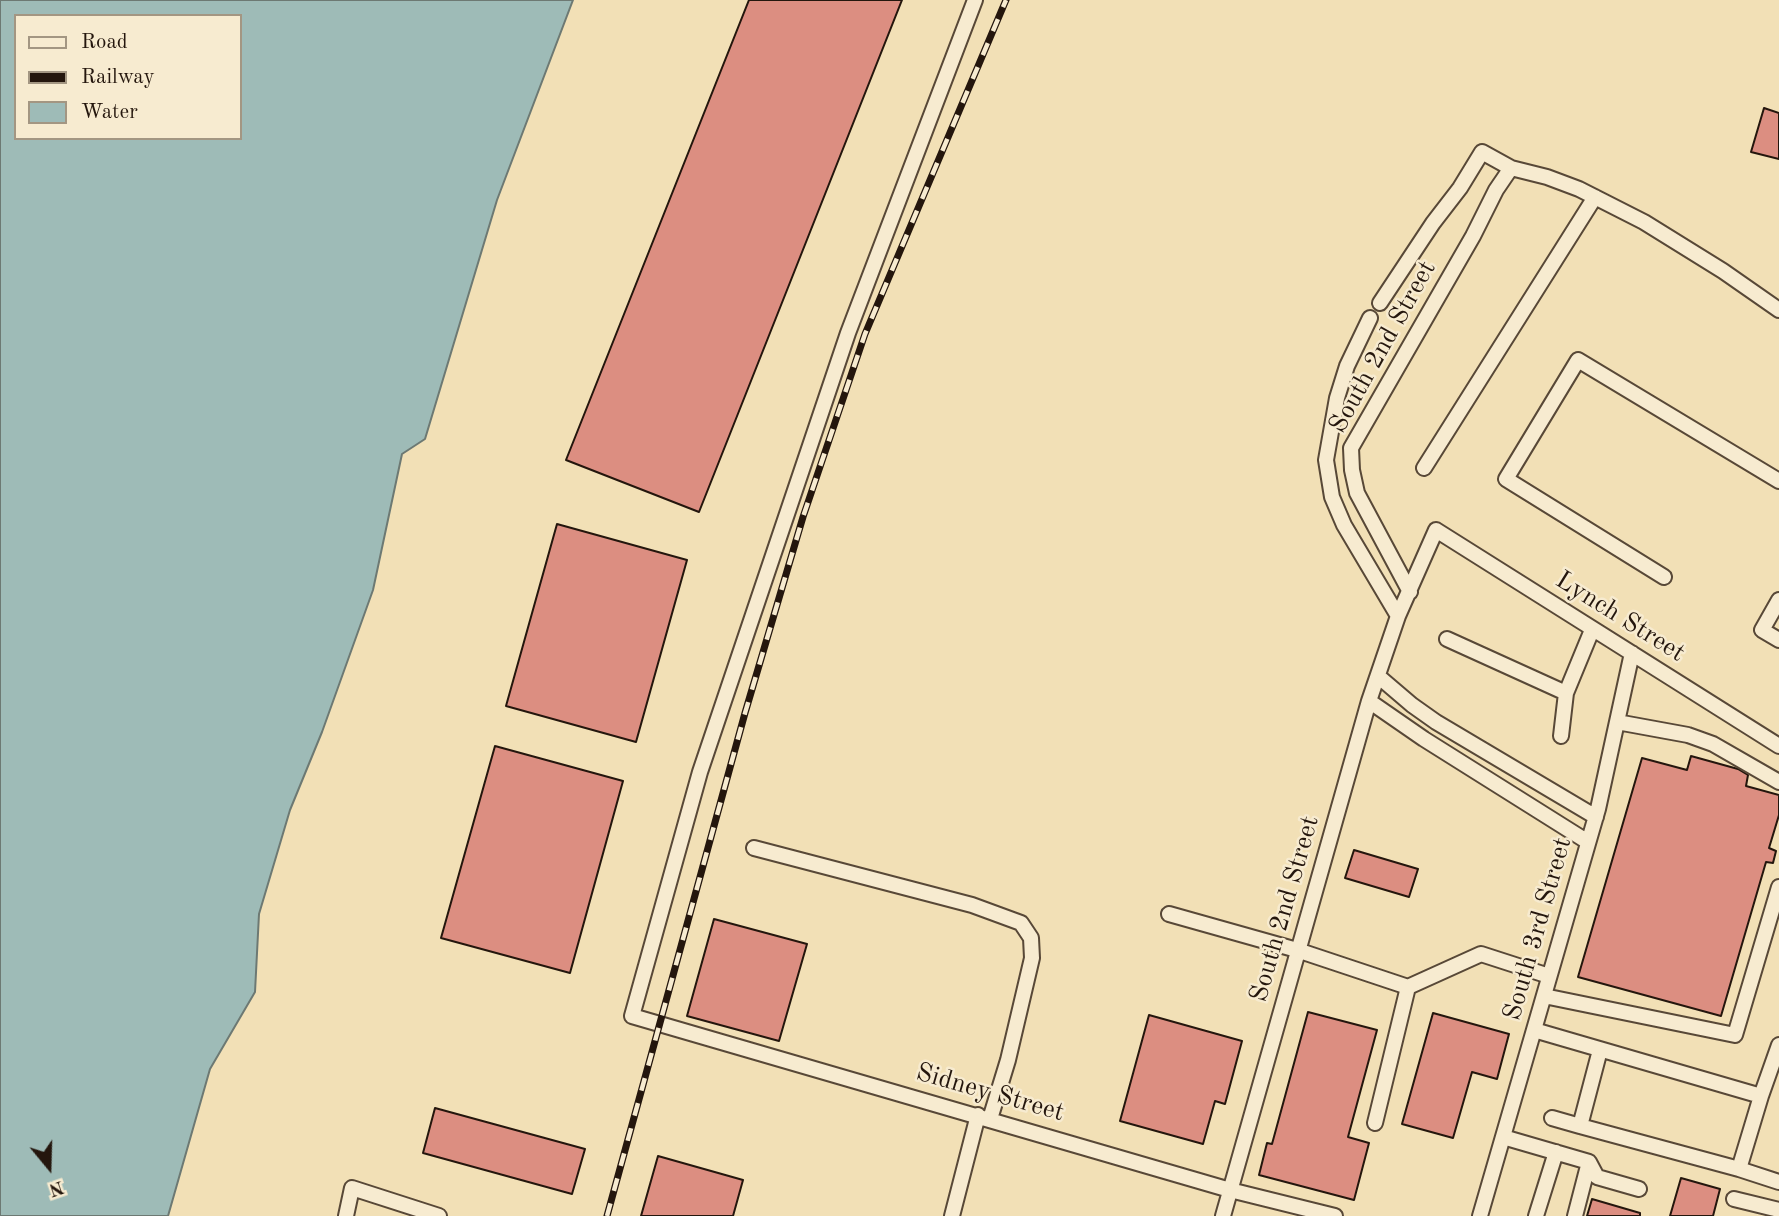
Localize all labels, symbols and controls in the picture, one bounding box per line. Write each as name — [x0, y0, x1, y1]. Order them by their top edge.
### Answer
legend — [14, 14, 242, 140]
text: Road — [81, 32, 128, 53]
text: Railway — [81, 67, 155, 88]
text: Water — [81, 102, 138, 123]
street label: South 2nd Street — [1323, 255, 1443, 439]
street label: Lynch Street — [1549, 565, 1691, 669]
street label: South 2nd Street — [1244, 812, 1326, 1006]
street label: South 3rd Street — [1497, 834, 1579, 1024]
street label: Sidney Street — [912, 1057, 1068, 1129]
north arrow — [14, 1132, 84, 1202]
text: N — [46, 1176, 66, 1199]

